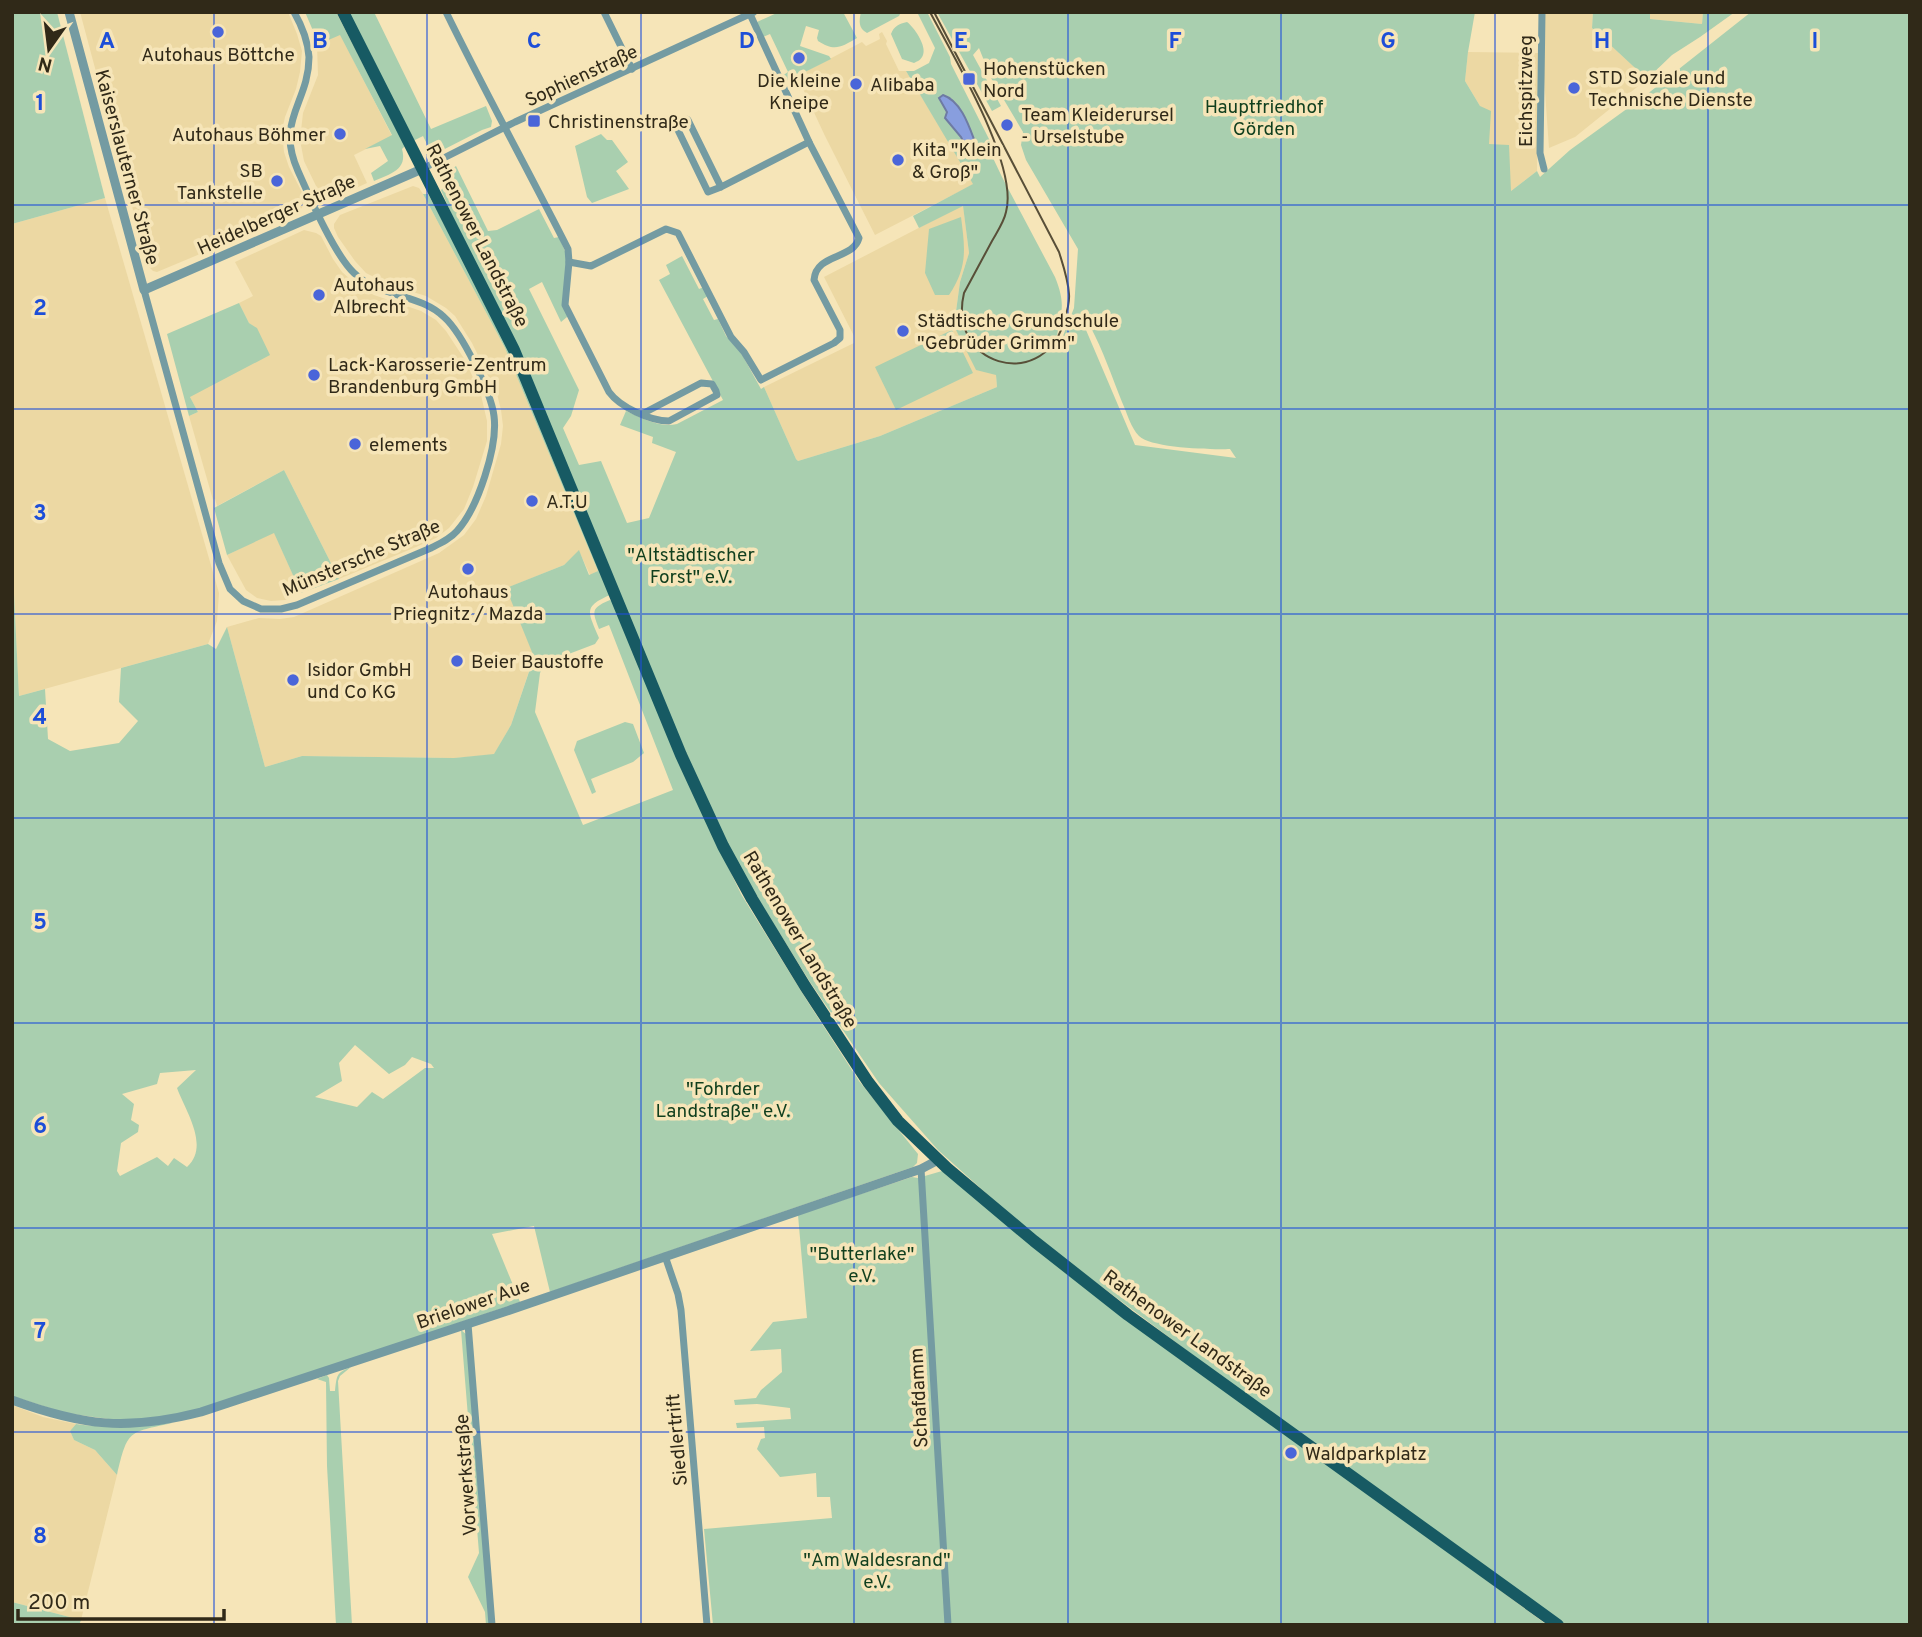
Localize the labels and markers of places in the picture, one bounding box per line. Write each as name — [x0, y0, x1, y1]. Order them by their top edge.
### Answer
marker: Autohaus Böttche — [210, 24, 226, 40]
place label: Autohaus Böttche — [141, 44, 295, 68]
marker: Die kleine Kneipe — [791, 50, 807, 66]
place label: Hohenstücken Nord — [983, 58, 1106, 104]
place label: STD Soziale und Technische Dienste — [1588, 67, 1753, 113]
place label: Die kleine Kneipe — [757, 70, 841, 116]
marker: Hohenstücken Nord — [961, 71, 977, 87]
place label: Alibaba — [870, 74, 935, 98]
marker: Alibaba — [848, 76, 864, 92]
marker: STD Soziale und Technische Dienste — [1566, 80, 1582, 96]
place label: Team Kleiderursel - Urselstube — [1021, 104, 1174, 150]
place label: Christinenstraße — [548, 111, 689, 135]
marker: Christinenstraße — [526, 113, 542, 129]
marker: Team Kleiderursel - Urselstube — [999, 117, 1015, 133]
place label: Autohaus Böhmer — [172, 124, 327, 148]
marker: Autohaus Böhmer — [332, 126, 348, 142]
place label: Kita "Klein & Groß" — [912, 139, 1002, 185]
marker: Kita "Klein & Groß" — [890, 152, 906, 168]
place label: SB Tankstelle — [176, 160, 263, 206]
marker: SB Tankstelle — [269, 173, 285, 189]
place label: Autohaus Albrecht — [333, 274, 415, 320]
marker: Autohaus Albrecht — [311, 287, 327, 303]
place label: Städtische Grundschule "Gebrüder Grimm" — [917, 310, 1119, 356]
marker: Städtische Grundschule "Gebrüder Grimm" — [895, 323, 911, 339]
place label: Lack-Karosserie-Zentrum Brandenburg GmbH — [328, 354, 547, 400]
marker: Lack-Karosserie-Zentrum Brandenburg GmbH — [306, 367, 322, 383]
place label: elements — [369, 434, 448, 458]
marker: elements — [347, 436, 363, 452]
place label: A.T.U — [546, 491, 588, 515]
marker: A.T.U — [524, 493, 540, 509]
marker: Autohaus Priegnitz / Mazda — [460, 561, 476, 577]
place label: Autohaus Priegnitz / Mazda — [393, 581, 543, 627]
place label: Beier Baustoffe — [471, 651, 604, 675]
marker: Beier Baustoffe — [449, 653, 465, 669]
place label: Isidor GmbH und Co KG — [307, 659, 412, 705]
marker: Isidor GmbH und Co KG — [285, 672, 301, 688]
place label: Waldparkplatz — [1305, 1443, 1427, 1467]
marker: Waldparkplatz — [1283, 1445, 1299, 1461]

